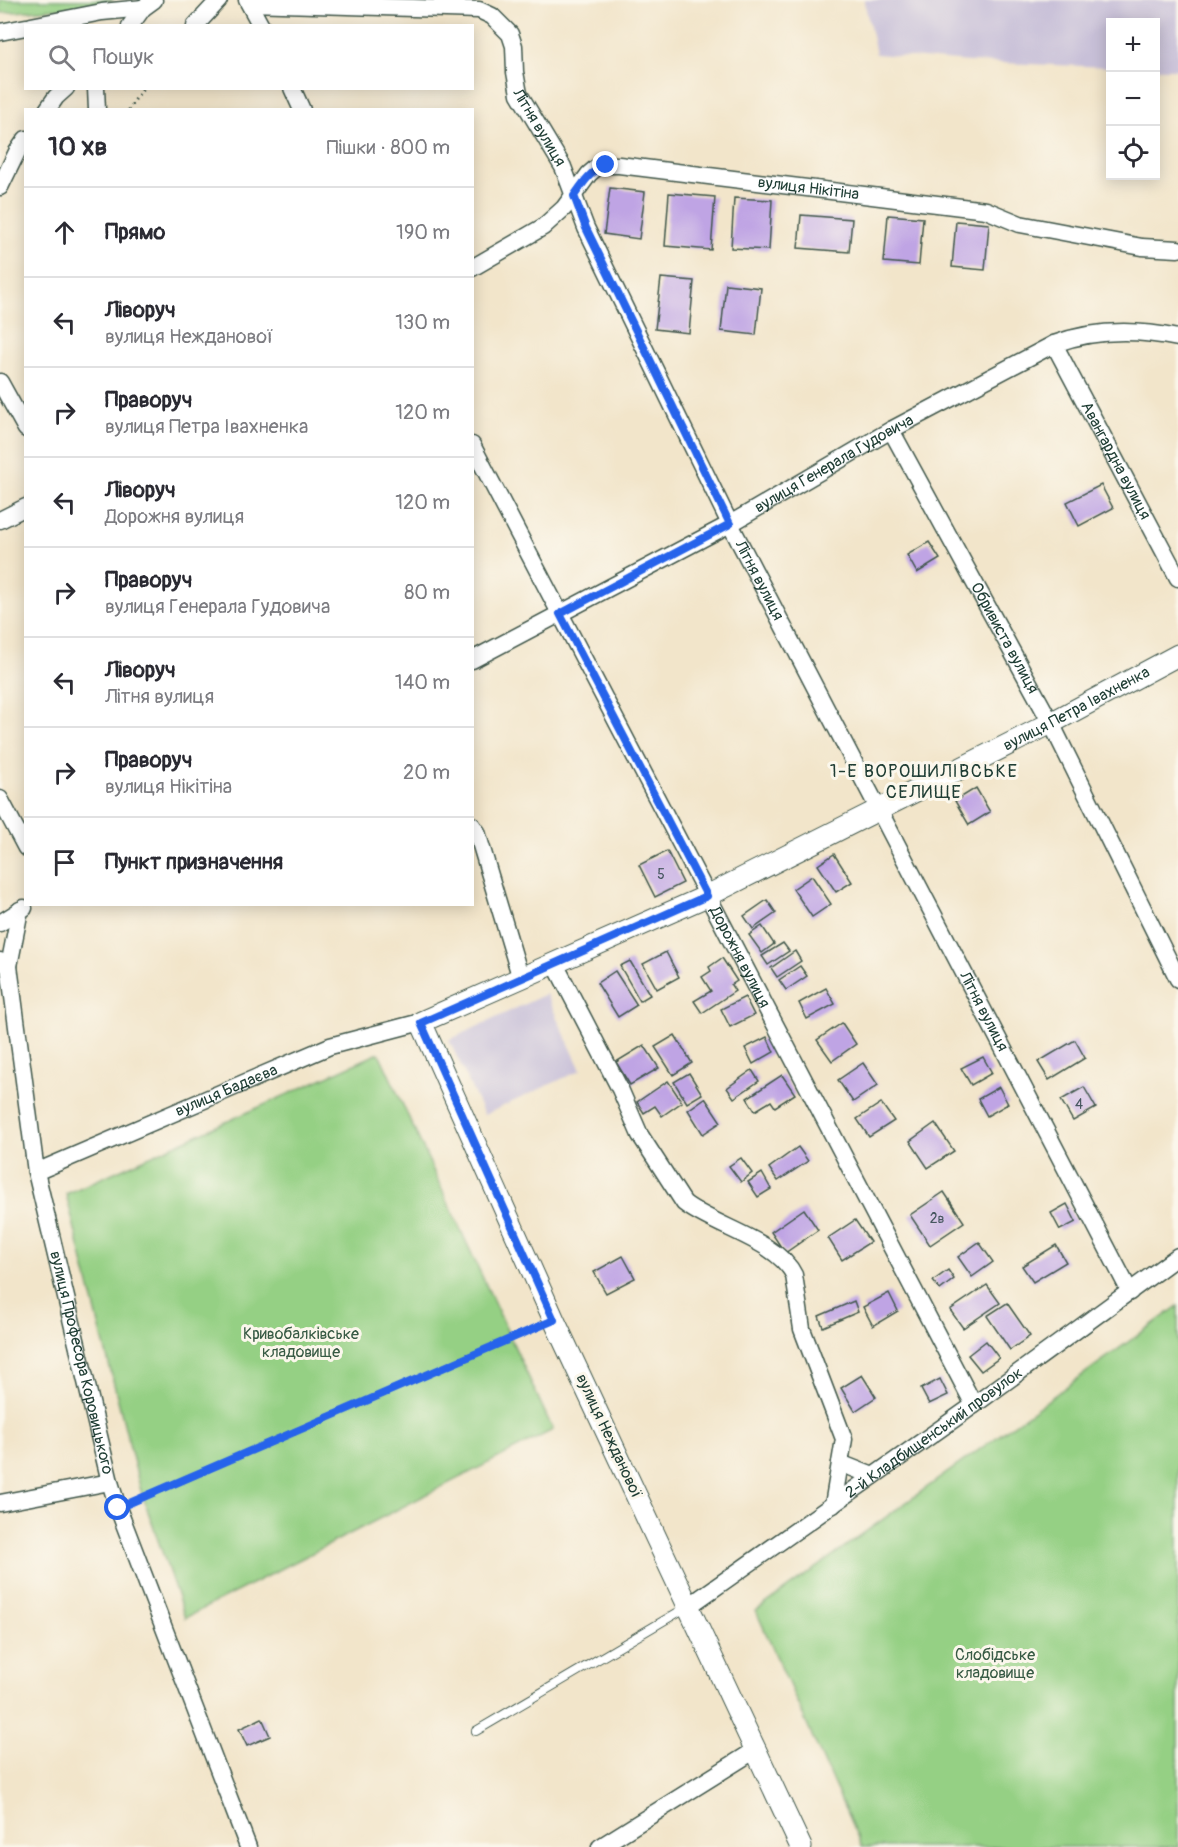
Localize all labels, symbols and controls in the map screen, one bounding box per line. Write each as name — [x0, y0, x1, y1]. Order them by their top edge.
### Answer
map controls — [1106, 18, 1160, 180]
button: + — [1106, 18, 1160, 72]
search box — [24, 24, 474, 90]
icon: search — [45, 41, 78, 74]
text: Пошук — [93, 43, 154, 71]
button: − — [1106, 72, 1160, 126]
street label: Літня вулиця — [508, 84, 570, 170]
button: locate — [1106, 126, 1160, 180]
text: 10 хв — [48, 131, 107, 163]
text: Пішки · 800 m — [326, 135, 450, 160]
route end — [592, 151, 618, 177]
street label: вулиця Нікітіна — [757, 172, 860, 204]
icon: ahead — [48, 216, 81, 249]
text: Прямо — [105, 218, 165, 246]
text: 190 m — [396, 220, 450, 245]
text: Ліворуч — [105, 296, 176, 324]
icon: left — [48, 306, 81, 339]
text: 130 m — [395, 310, 450, 335]
text: вулиця Нежданової — [105, 324, 274, 349]
text: Праворуч — [105, 386, 192, 414]
icon: right — [48, 396, 81, 429]
street label: Авангардна вулиця — [1076, 398, 1155, 523]
text: 120 m — [395, 400, 450, 425]
street label: вулиця Генерала Гудовича — [751, 410, 917, 517]
text: вулиця Петра Івахненка — [105, 414, 308, 439]
text: Ліворуч — [105, 476, 176, 504]
icon: left — [48, 486, 81, 519]
text: 120 m — [395, 490, 450, 515]
text: Дорожня вулиця — [105, 504, 244, 529]
street label: Літня вулиця — [730, 536, 788, 624]
text: Праворуч — [105, 566, 192, 594]
icon: right — [48, 576, 81, 609]
street label: Обривиста вулиця — [966, 579, 1043, 697]
text: 80 m — [404, 580, 450, 605]
text: вулиця Генерала Гудовича — [105, 594, 330, 619]
text: Ліворуч — [105, 656, 176, 684]
street label: вулиця Петра Івахненка — [1000, 662, 1153, 755]
icon: left — [48, 666, 81, 699]
text: 140 m — [395, 670, 450, 695]
text: Літня вулиця — [105, 684, 214, 709]
text: Праворуч — [105, 746, 192, 774]
icon: right — [48, 756, 81, 789]
text: 20 m — [403, 760, 450, 785]
district label: 1-Е ВОРОШИЛІВСЬКЕ СЕЛИЩЕ — [830, 760, 1018, 804]
text: вулиця Нікітіна — [105, 774, 232, 799]
icon: arrive — [48, 846, 81, 879]
text: Пункт призначення — [105, 848, 283, 876]
house number: 5 — [657, 866, 665, 883]
street label: Дорожня вулиця — [705, 902, 775, 1011]
street label: Літня вулиця — [954, 967, 1013, 1055]
street label: вулиця Бадаєва — [172, 1060, 280, 1121]
house number: 4 — [1075, 1096, 1083, 1113]
house number: 2в — [930, 1210, 944, 1227]
street label: вулиця Професора Коровицького — [45, 1249, 118, 1477]
park label: Кривобалківське кладовище — [243, 1324, 359, 1362]
street label: 2-й Кладбищенський провулок — [841, 1363, 1027, 1503]
street label: вулиця Нежданової — [571, 1371, 647, 1501]
route start — [104, 1494, 130, 1520]
park label: Слобідське кладовище — [955, 1645, 1035, 1683]

